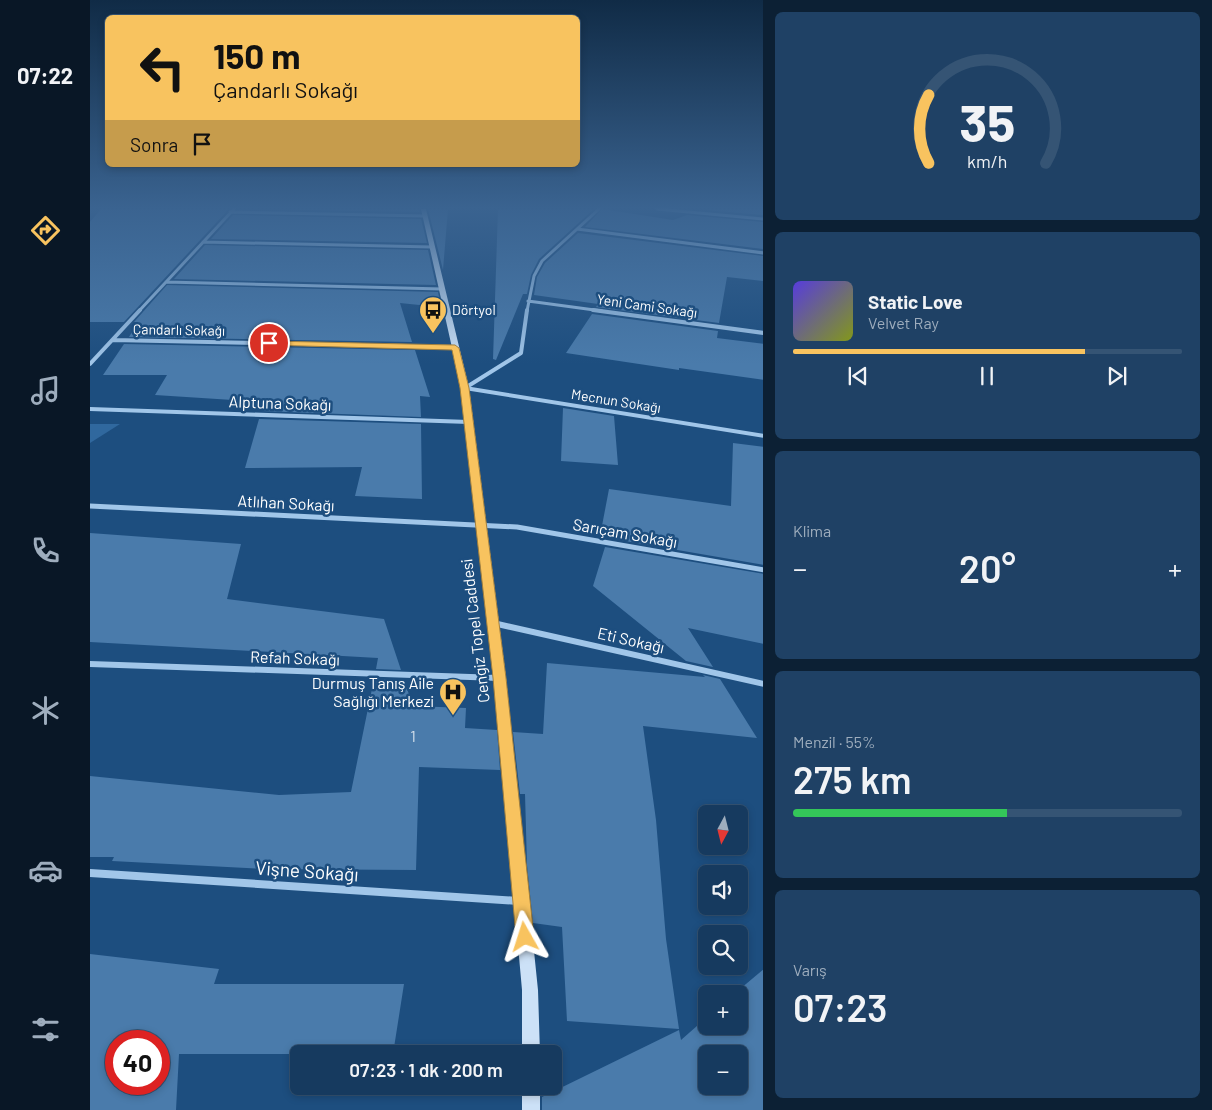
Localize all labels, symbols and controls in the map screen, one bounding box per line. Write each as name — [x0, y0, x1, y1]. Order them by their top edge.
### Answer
text: 150 m — [213, 34, 300, 76]
icon: left — [130, 35, 195, 100]
text: 07:22 — [17, 62, 73, 88]
text: Çandarlı Sokağı — [213, 76, 358, 102]
text: 35 — [959, 90, 1016, 152]
icon: arrive — [188, 130, 216, 158]
text: Sonra — [130, 133, 178, 156]
text: km/h — [967, 150, 1008, 172]
icon: directions — [28, 213, 63, 248]
street label: Yeni Cami Sokağı — [596, 290, 698, 321]
text: Static Love — [868, 290, 963, 313]
bus stop icon: Dörtyol — [418, 295, 448, 334]
place label: Dörtyol — [452, 301, 496, 318]
text: Velvet Ray — [868, 313, 939, 332]
street label: Çandarlı Sokağı — [133, 320, 225, 339]
pin — [248, 322, 290, 364]
icon: arrive — [255, 329, 283, 357]
icon: previous — [844, 362, 872, 390]
icon: pause — [973, 362, 1001, 390]
icon: next — [1103, 362, 1131, 390]
icon: music — [28, 373, 63, 408]
street label: Mecnun Sokağı — [570, 385, 662, 416]
street label: Alptuna Sokağı — [228, 391, 332, 414]
street label: Atlıhan Sokağı — [237, 490, 335, 515]
street label: Sarıçam Sokağı — [571, 514, 679, 551]
text: Klima — [793, 521, 831, 540]
icon: phone — [28, 533, 63, 568]
text: 20° — [959, 545, 1016, 591]
text: − — [793, 551, 807, 585]
text: + — [1168, 551, 1182, 585]
street label: Cengiz Topel Caddesi — [456, 558, 493, 704]
street label: Eti Sokağı — [596, 623, 666, 656]
street label: Refah Sokağı — [250, 646, 340, 669]
place label: Durmuş Tanış Aile Sağlığı Merkezi — [312, 673, 434, 710]
hospital icon: Durmuş Tanış Aile Sağlığı Merkezi — [438, 677, 468, 716]
icon: climate — [28, 693, 63, 728]
house number: 1 — [410, 726, 416, 745]
text: Menzil · 55% — [793, 732, 876, 751]
text: 275 km — [793, 756, 912, 802]
north arrow — [698, 805, 748, 855]
map controls — [698, 805, 748, 1095]
icon: car — [28, 853, 63, 888]
street label: Vişne Sokağı — [255, 855, 359, 886]
button: sound — [698, 865, 748, 915]
position arrow — [498, 910, 550, 962]
button: search — [698, 925, 748, 975]
text: Varış — [793, 960, 827, 979]
text: 07:23 — [793, 984, 887, 1030]
button: + — [698, 985, 748, 1035]
icon: filters — [28, 1012, 63, 1047]
speed limit sign: 40 — [105, 1030, 170, 1095]
button: − — [698, 1045, 748, 1095]
text: 07:23 · 1 dk · 200 m — [349, 1058, 503, 1081]

